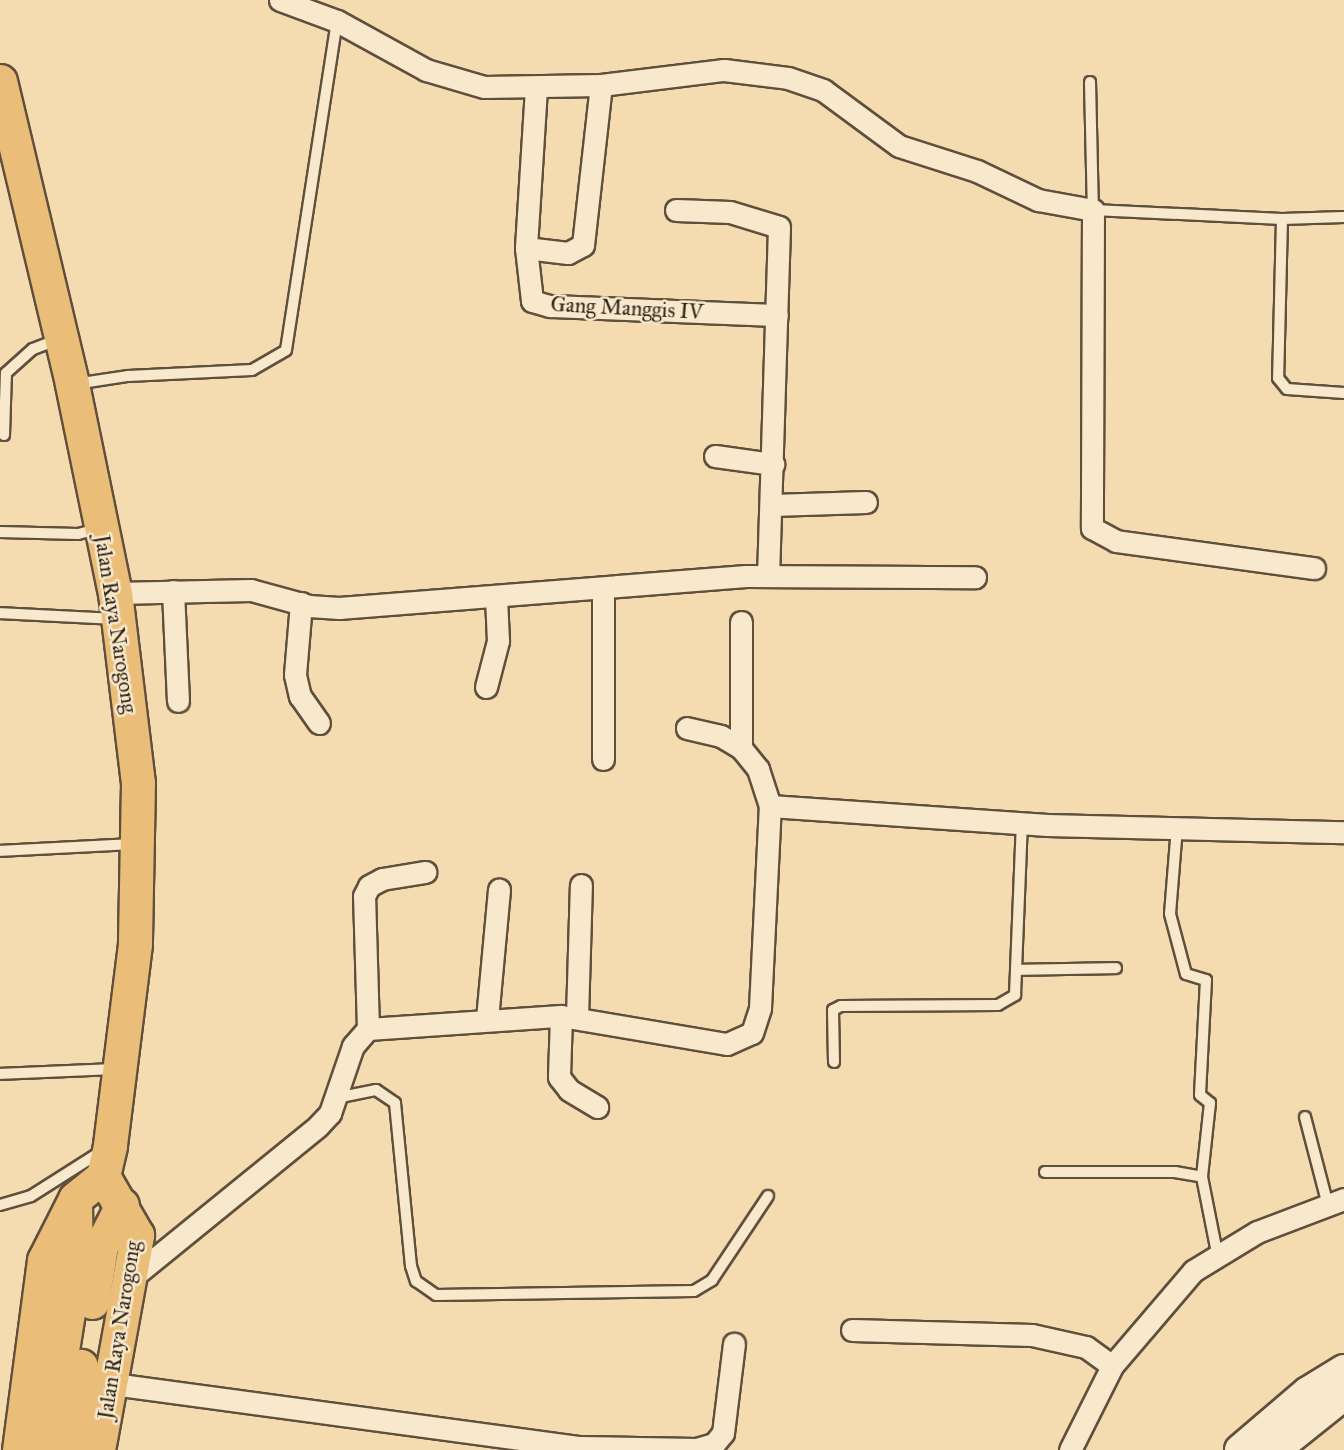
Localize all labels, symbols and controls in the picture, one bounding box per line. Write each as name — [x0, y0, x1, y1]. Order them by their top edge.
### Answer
street label: Gang Manggis IV — [550, 291, 704, 325]
street label: Jalan Raya Narogong — [89, 533, 143, 715]
street label: Jalan Raya Narogong — [92, 1239, 146, 1421]

